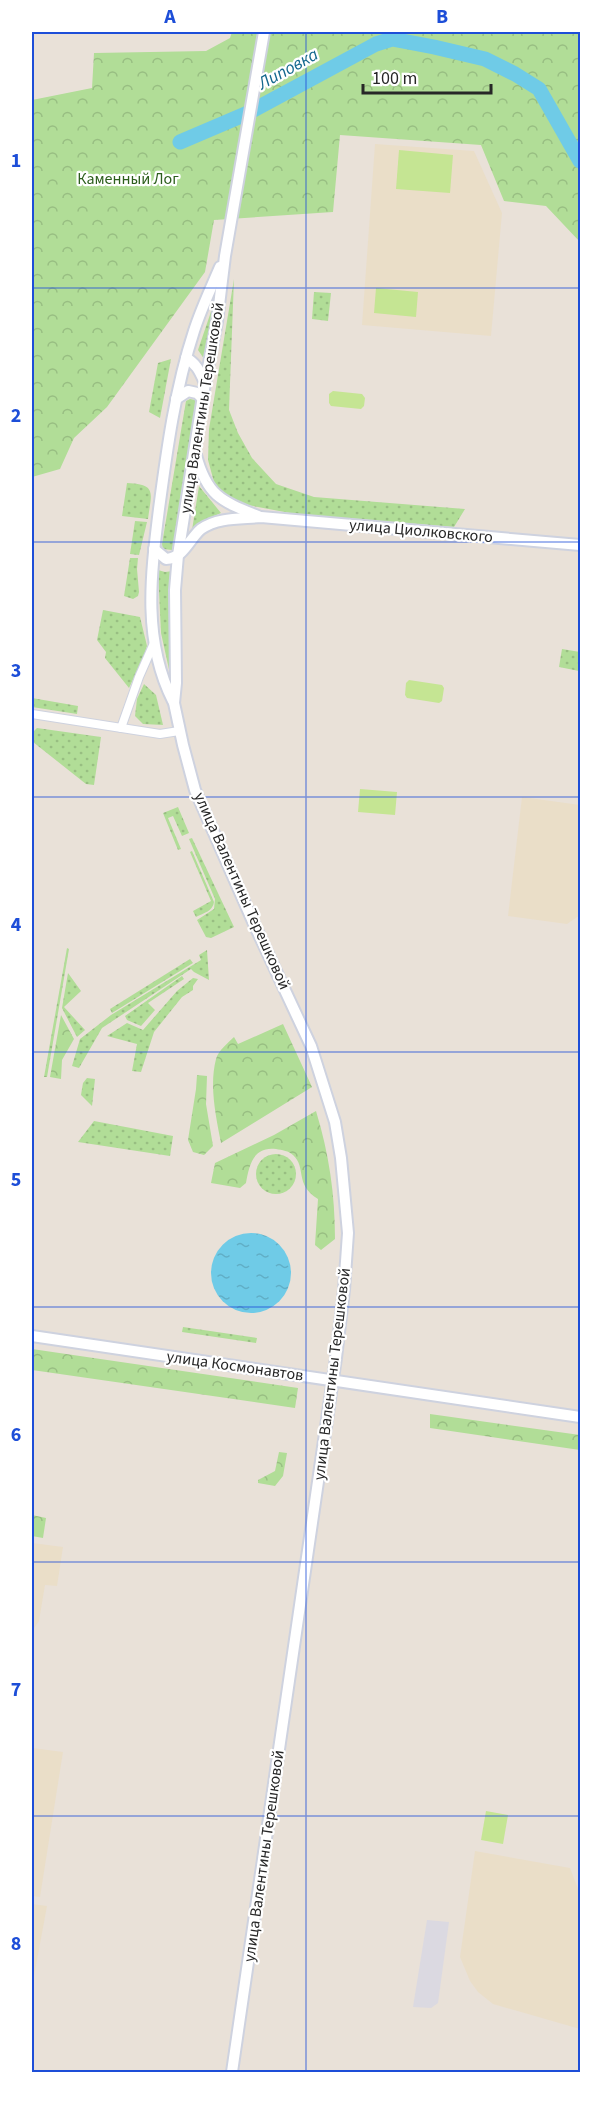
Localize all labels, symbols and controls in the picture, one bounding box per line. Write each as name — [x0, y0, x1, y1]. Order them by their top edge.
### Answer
text: A — [163, 3, 176, 31]
text: B — [436, 3, 448, 31]
water label: Липовка — [252, 42, 323, 96]
scale bar — [363, 57, 490, 95]
text: 100 m — [372, 66, 417, 91]
text: 1 — [11, 147, 21, 175]
park label: Каменный Лог — [77, 168, 179, 190]
street label: улица Валентины Терешковой — [174, 301, 230, 515]
text: 2 — [11, 402, 21, 430]
street label: улица Циолковского — [348, 514, 494, 548]
text: 3 — [11, 657, 21, 685]
street label: улица Валентины Терешковой — [188, 789, 296, 993]
text: 4 — [11, 911, 22, 939]
text: 5 — [11, 1166, 21, 1194]
street label: улица Валентины Терешковой — [308, 1267, 356, 1481]
street label: улица Космонавтов — [165, 1346, 305, 1386]
text: 6 — [11, 1421, 21, 1449]
text: 7 — [11, 1676, 21, 1704]
street label: улица Валентины Терешковой — [238, 1749, 290, 1963]
text: 8 — [11, 1930, 21, 1958]

